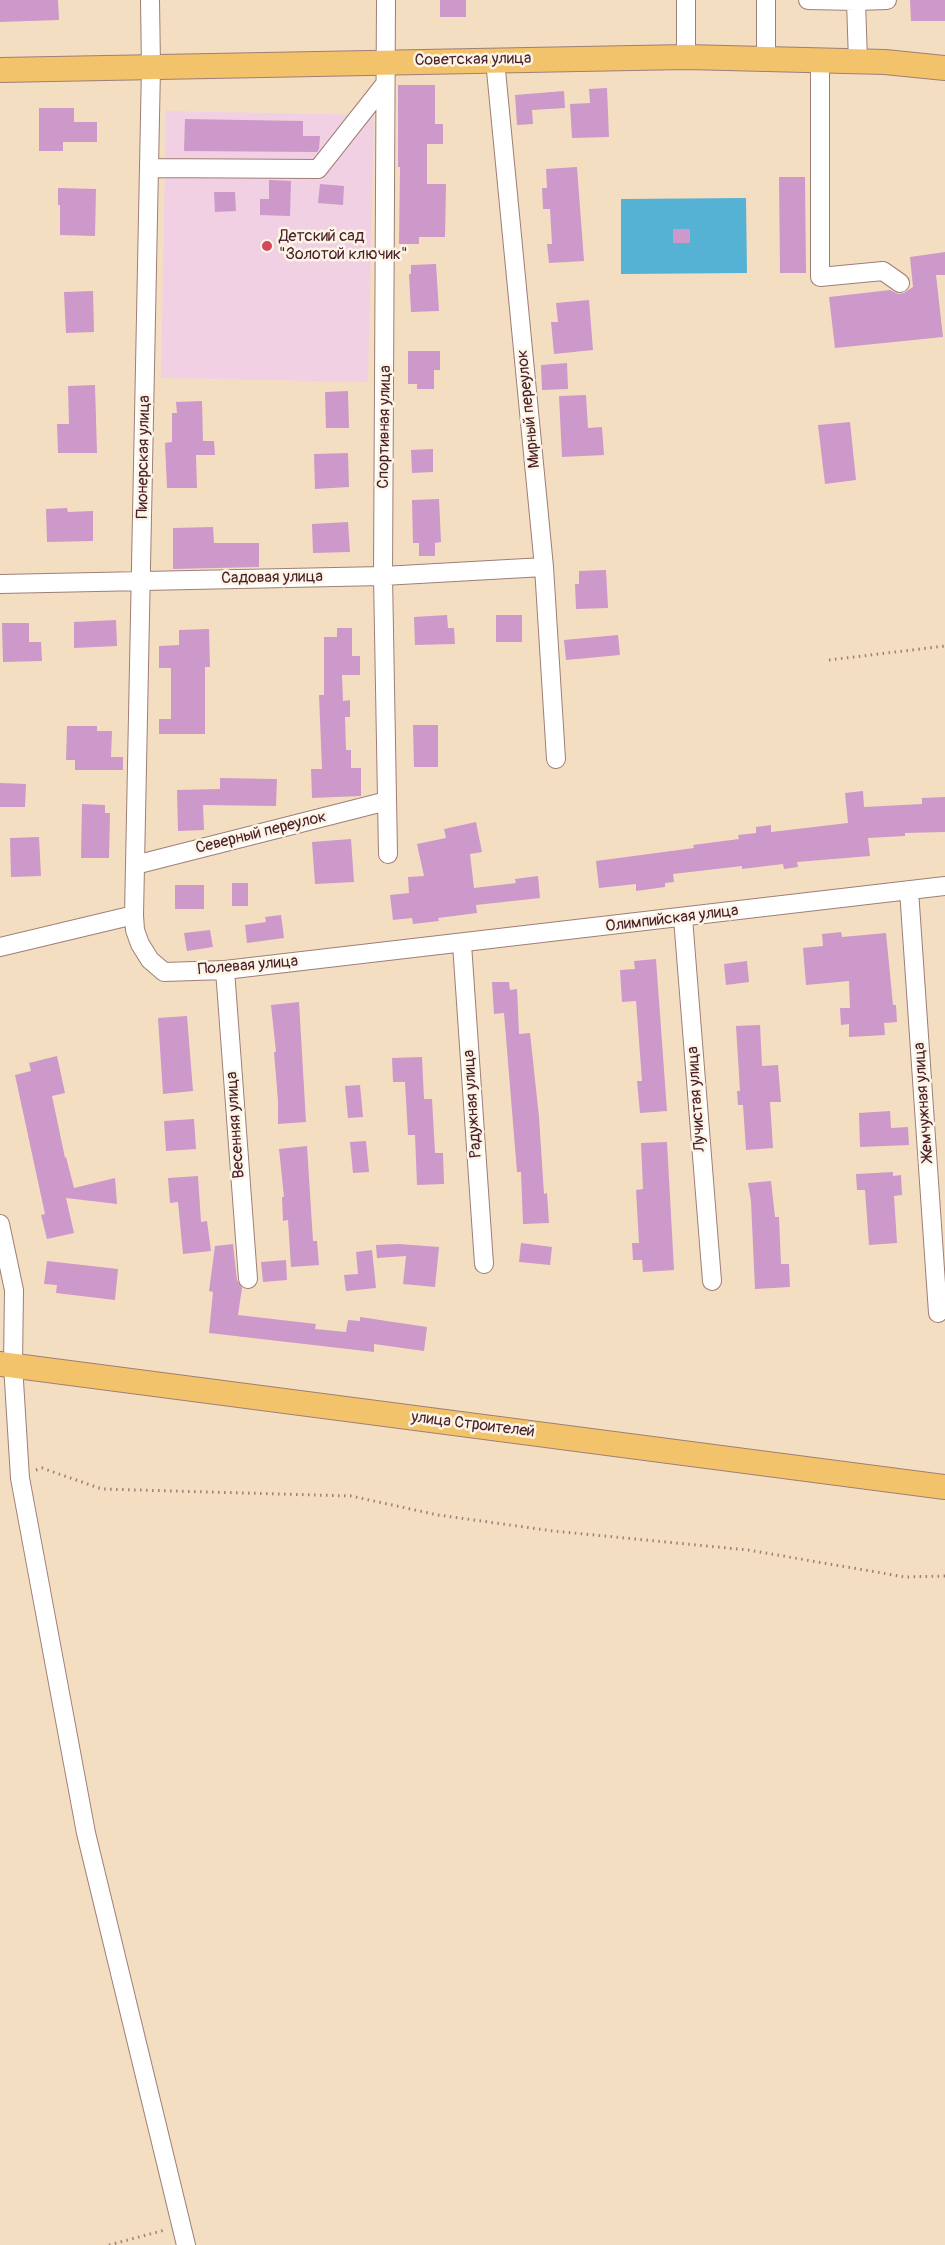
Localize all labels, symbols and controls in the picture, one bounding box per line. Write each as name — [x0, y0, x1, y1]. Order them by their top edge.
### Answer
street label: Советская улица — [414, 49, 532, 71]
place label: Детский сад "Золотой ключик" — [279, 227, 408, 265]
marker: Детский сад "Золотой ключик" — [260, 239, 274, 253]
street label: Мирный переулок — [513, 349, 545, 469]
street label: Спортивная улица — [374, 365, 396, 489]
street label: Пионерская улица — [133, 395, 155, 519]
street label: Садовая улица — [221, 568, 323, 588]
street label: Северный переулок — [194, 807, 328, 859]
street label: Олимпийская улица — [604, 901, 740, 937]
street label: Полевая улица — [197, 952, 299, 980]
street label: Жемчужная улица — [910, 1042, 938, 1162]
street label: Лучистая улица — [684, 1046, 710, 1152]
street label: Радужная улица — [460, 1049, 486, 1159]
street label: Весенняя улица — [223, 1071, 249, 1179]
street label: улица Строителей — [410, 1408, 536, 1442]

